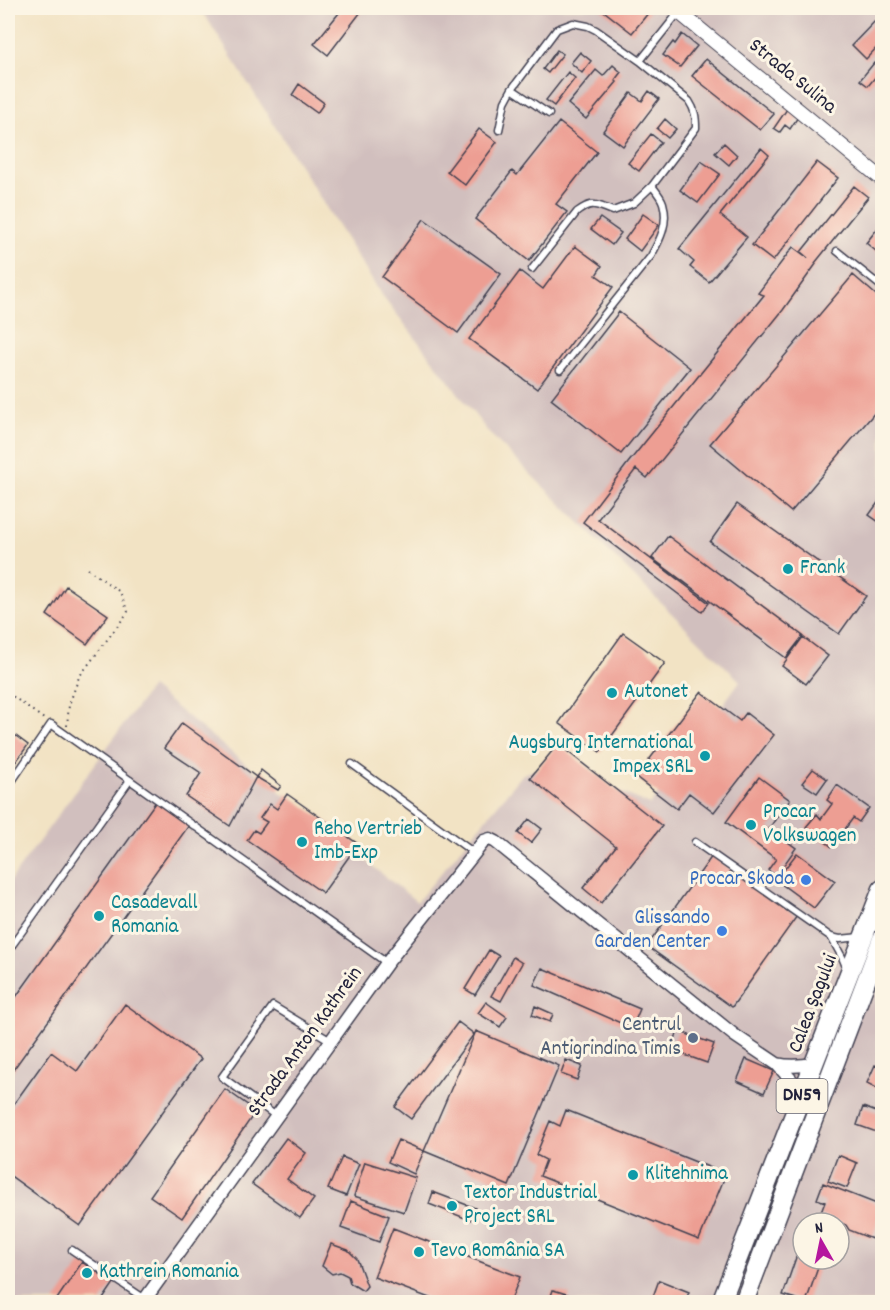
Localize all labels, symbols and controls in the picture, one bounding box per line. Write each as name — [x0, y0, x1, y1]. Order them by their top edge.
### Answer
street label: Strada Sulina — [741, 32, 843, 123]
place label: Frank — [800, 554, 845, 584]
marker: Frank — [781, 562, 795, 576]
place label: Autonet — [624, 678, 689, 708]
marker: Autonet — [605, 686, 619, 700]
place label: Augsburg International Impex SRL — [508, 729, 693, 783]
marker: Augsburg International Impex SRL — [698, 749, 712, 763]
place label: Procar Volkswagen — [763, 798, 856, 852]
place label: Reho Vertrieb Imb-Exp — [314, 815, 422, 869]
marker: Procar Volkswagen — [744, 818, 758, 832]
marker: Reho Vertrieb Imb-Exp — [295, 835, 309, 849]
place label: Procar Skoda — [690, 865, 795, 895]
marker: Procar Skoda — [799, 873, 813, 887]
place label: Casadevall Romania — [111, 889, 198, 943]
place label: Glissando Garden Center — [594, 904, 710, 958]
marker: Casadevall Romania — [92, 909, 106, 923]
marker: Glissando Garden Center — [715, 924, 729, 938]
street label: Calea Șagului — [781, 950, 847, 1058]
street label: Strada Anton Kathrein — [241, 961, 371, 1123]
place label: Centrul Antigrindina Timis — [540, 1011, 681, 1065]
marker: Centrul Antigrindina Timis — [686, 1031, 700, 1045]
road number: DN59 — [776, 1079, 828, 1113]
place label: Klitehnima — [645, 1160, 729, 1190]
marker: Klitehnima — [626, 1168, 640, 1182]
place label: Textor Industrial Project SRL — [464, 1179, 597, 1233]
marker: Textor Industrial Project SRL — [445, 1199, 459, 1213]
north arrow — [791, 1211, 851, 1271]
text: N — [813, 1217, 825, 1241]
place label: Tevo România SA — [431, 1237, 565, 1267]
marker: Tevo România SA — [412, 1245, 426, 1259]
place label: Kathrein Romania — [99, 1258, 240, 1288]
marker: Kathrein Romania — [80, 1266, 94, 1280]

